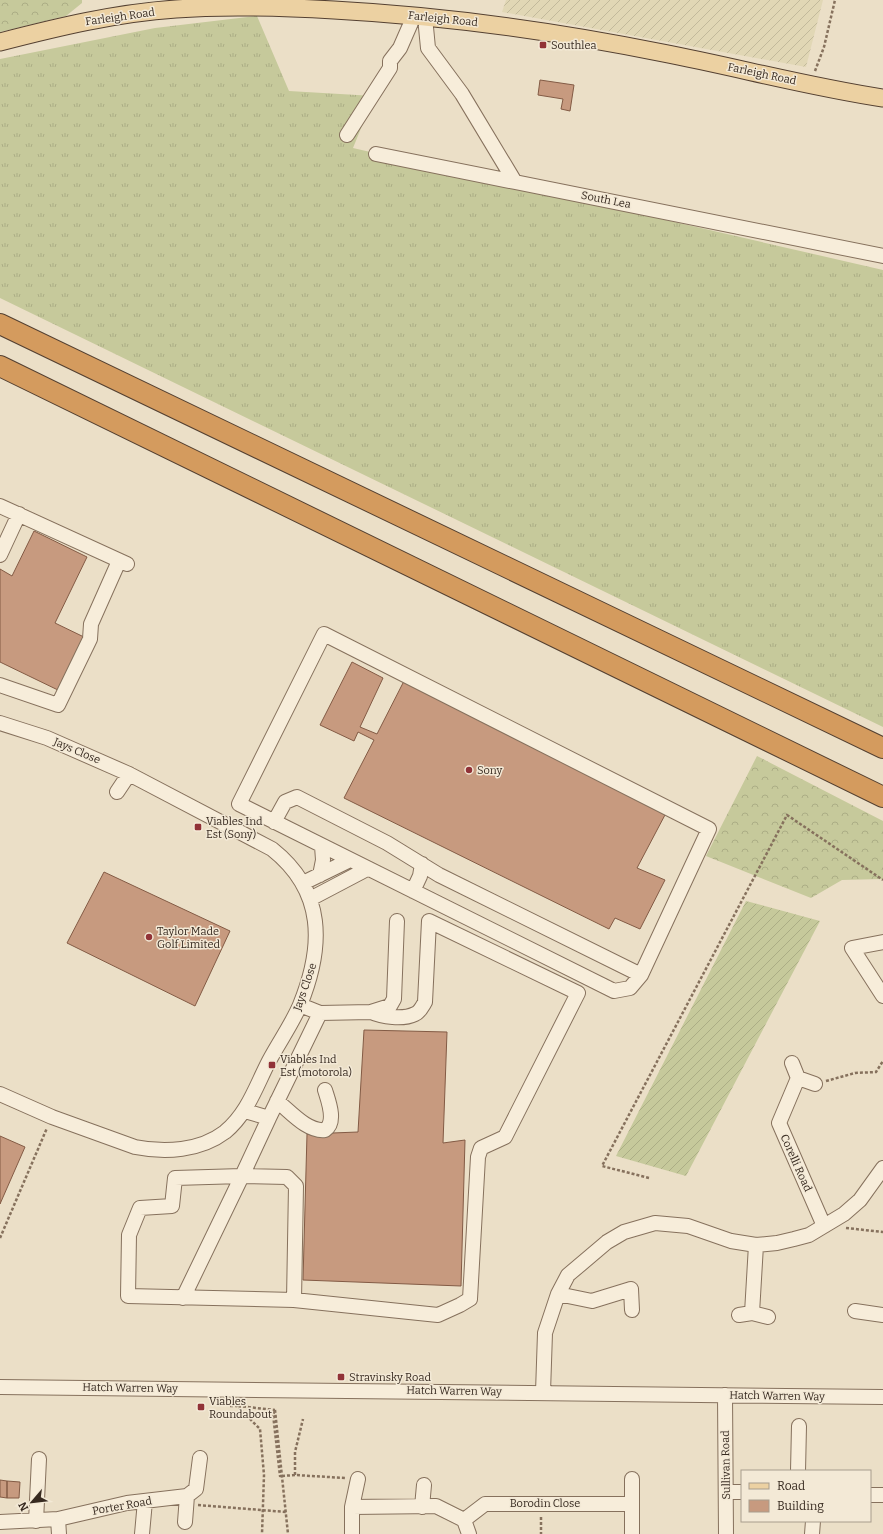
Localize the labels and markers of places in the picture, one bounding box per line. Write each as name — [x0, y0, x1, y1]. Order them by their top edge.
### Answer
place label: Southlea — [551, 39, 597, 52]
marker: Southlea — [538, 40, 548, 50]
place label: Sony — [477, 764, 502, 777]
marker: Sony — [464, 765, 474, 775]
place label: Viables Ind Est (Sony) — [206, 815, 263, 841]
marker: Viables Ind Est (Sony) — [193, 822, 203, 832]
place label: Taylor Made Golf Limited — [157, 925, 220, 951]
marker: Taylor Made Golf Limited — [144, 932, 154, 942]
place label: Viables Ind Est (motorola) — [280, 1053, 352, 1079]
marker: Viables Ind Est (motorola) — [267, 1060, 277, 1070]
place label: Stravinsky Road — [349, 1371, 431, 1384]
marker: Stravinsky Road — [336, 1372, 346, 1382]
place label: Viables Roundabout — [209, 1395, 272, 1421]
marker: Viables Roundabout — [196, 1402, 206, 1412]

